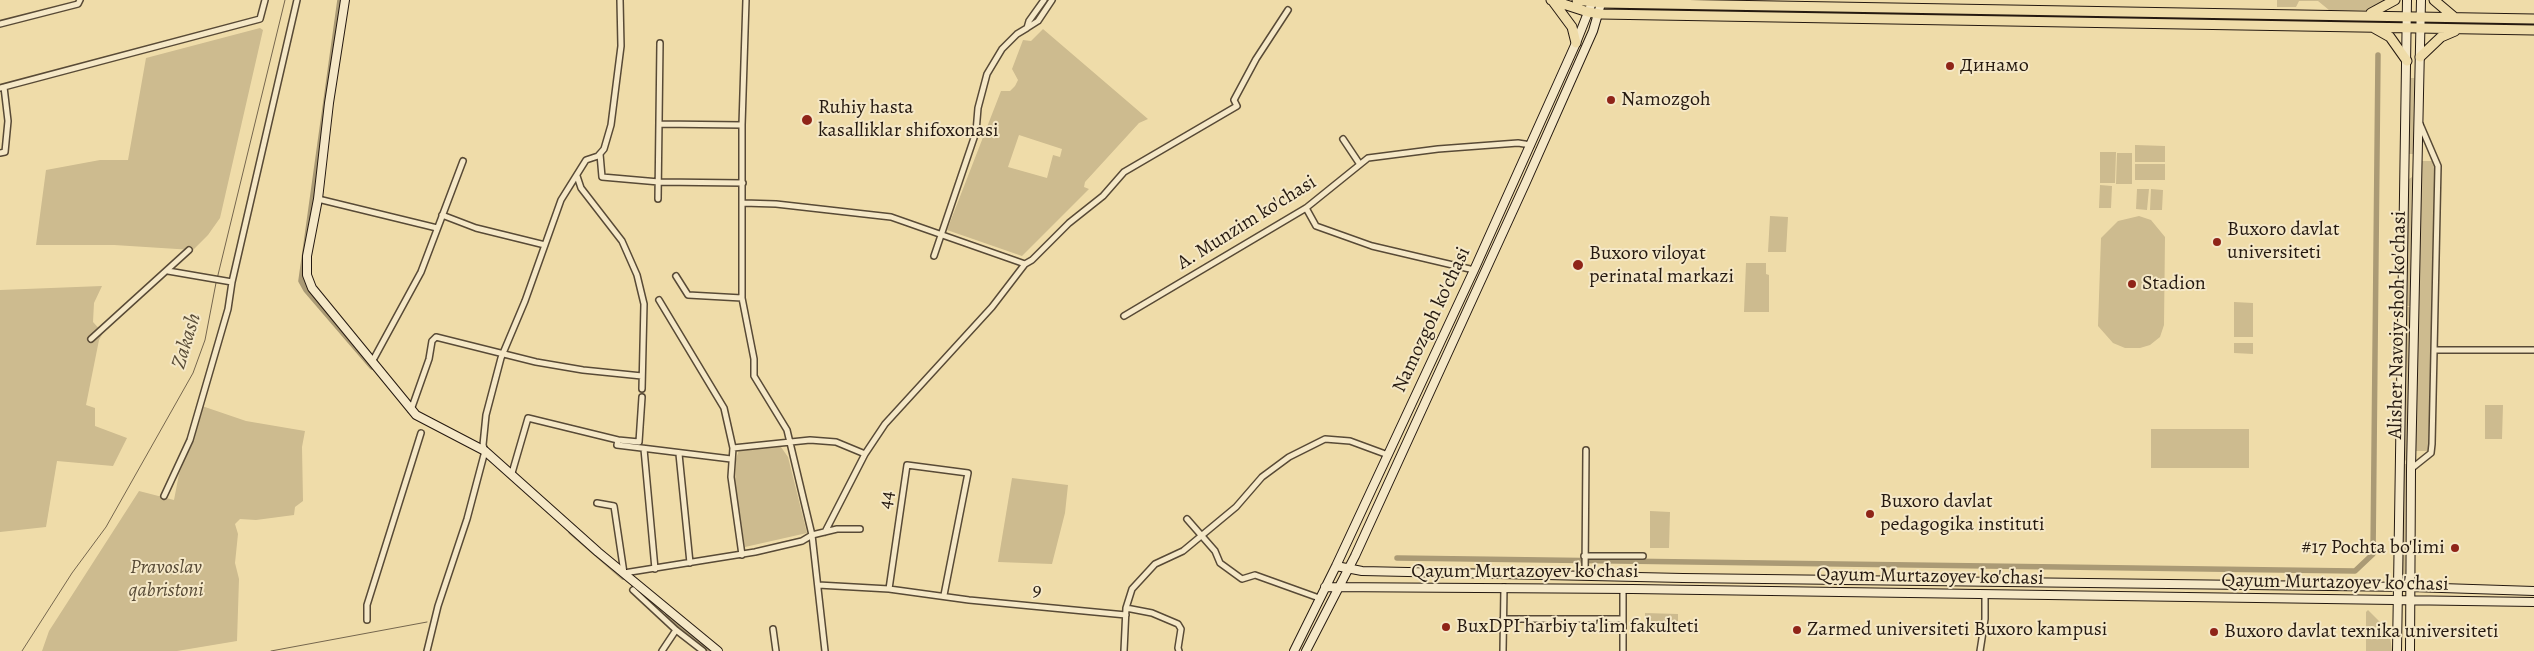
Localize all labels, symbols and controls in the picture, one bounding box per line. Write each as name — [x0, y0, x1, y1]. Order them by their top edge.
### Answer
place label: Динамо — [1960, 54, 2029, 78]
marker: Динамо — [1944, 60, 1956, 72]
place label: Namozgoh — [1621, 88, 1711, 112]
marker: Namozgoh — [1605, 94, 1617, 106]
place label: Ruhiy hasta kasalliklar shifoxonasi — [818, 96, 999, 143]
marker: Ruhiy hasta kasalliklar shifoxonasi — [800, 113, 814, 127]
street label: A. Munzim ko'chasi — [1173, 171, 1321, 275]
street label: Alisher Navoiy shoh ko'chasi — [2384, 211, 2412, 439]
place label: Buxoro davlat universiteti — [2227, 218, 2340, 265]
marker: Buxoro davlat universiteti — [2211, 236, 2223, 248]
place label: Buxoro viloyat perinatal markazi — [1589, 242, 1734, 289]
street label: Namozgoh ko'chasi — [1388, 243, 1476, 397]
marker: Buxoro viloyat perinatal markazi — [1571, 258, 1585, 272]
place label: Stadion — [2142, 272, 2206, 296]
marker: Stadion — [2126, 278, 2138, 290]
water label: Zakash — [167, 310, 207, 372]
street label: 44 — [874, 489, 900, 511]
place label: Buxoro davlat pedagogika instituti — [1880, 490, 2045, 537]
marker: Buxoro davlat pedagogika instituti — [1864, 508, 1876, 520]
place label: #17 Pochta bo'limi — [2301, 536, 2445, 560]
marker: #17 Pochta bo'limi — [2449, 542, 2461, 554]
park label: Pravoslav qabristoni — [129, 556, 203, 603]
street label: Qayum Murtazoyev ko'chasi — [1411, 560, 1639, 584]
street label: Qayum Murtazoyev ko'chasi — [1816, 563, 2044, 591]
street label: Qayum Murtazoyev ko'chasi — [2221, 569, 2449, 597]
street label: 9 — [1031, 579, 1043, 603]
place label: BuxDPI harbiy ta'lim fakulteti — [1456, 615, 1699, 639]
place label: Zarmed universiteti Buxoro kampusi — [1807, 618, 2107, 642]
place label: Buxoro davlat texnika universiteti — [2224, 620, 2499, 644]
marker: BuxDPI harbiy ta'lim fakulteti — [1440, 621, 1452, 633]
marker: Zarmed universiteti Buxoro kampusi — [1791, 624, 1803, 636]
marker: Buxoro davlat texnika universiteti — [2208, 626, 2220, 638]

